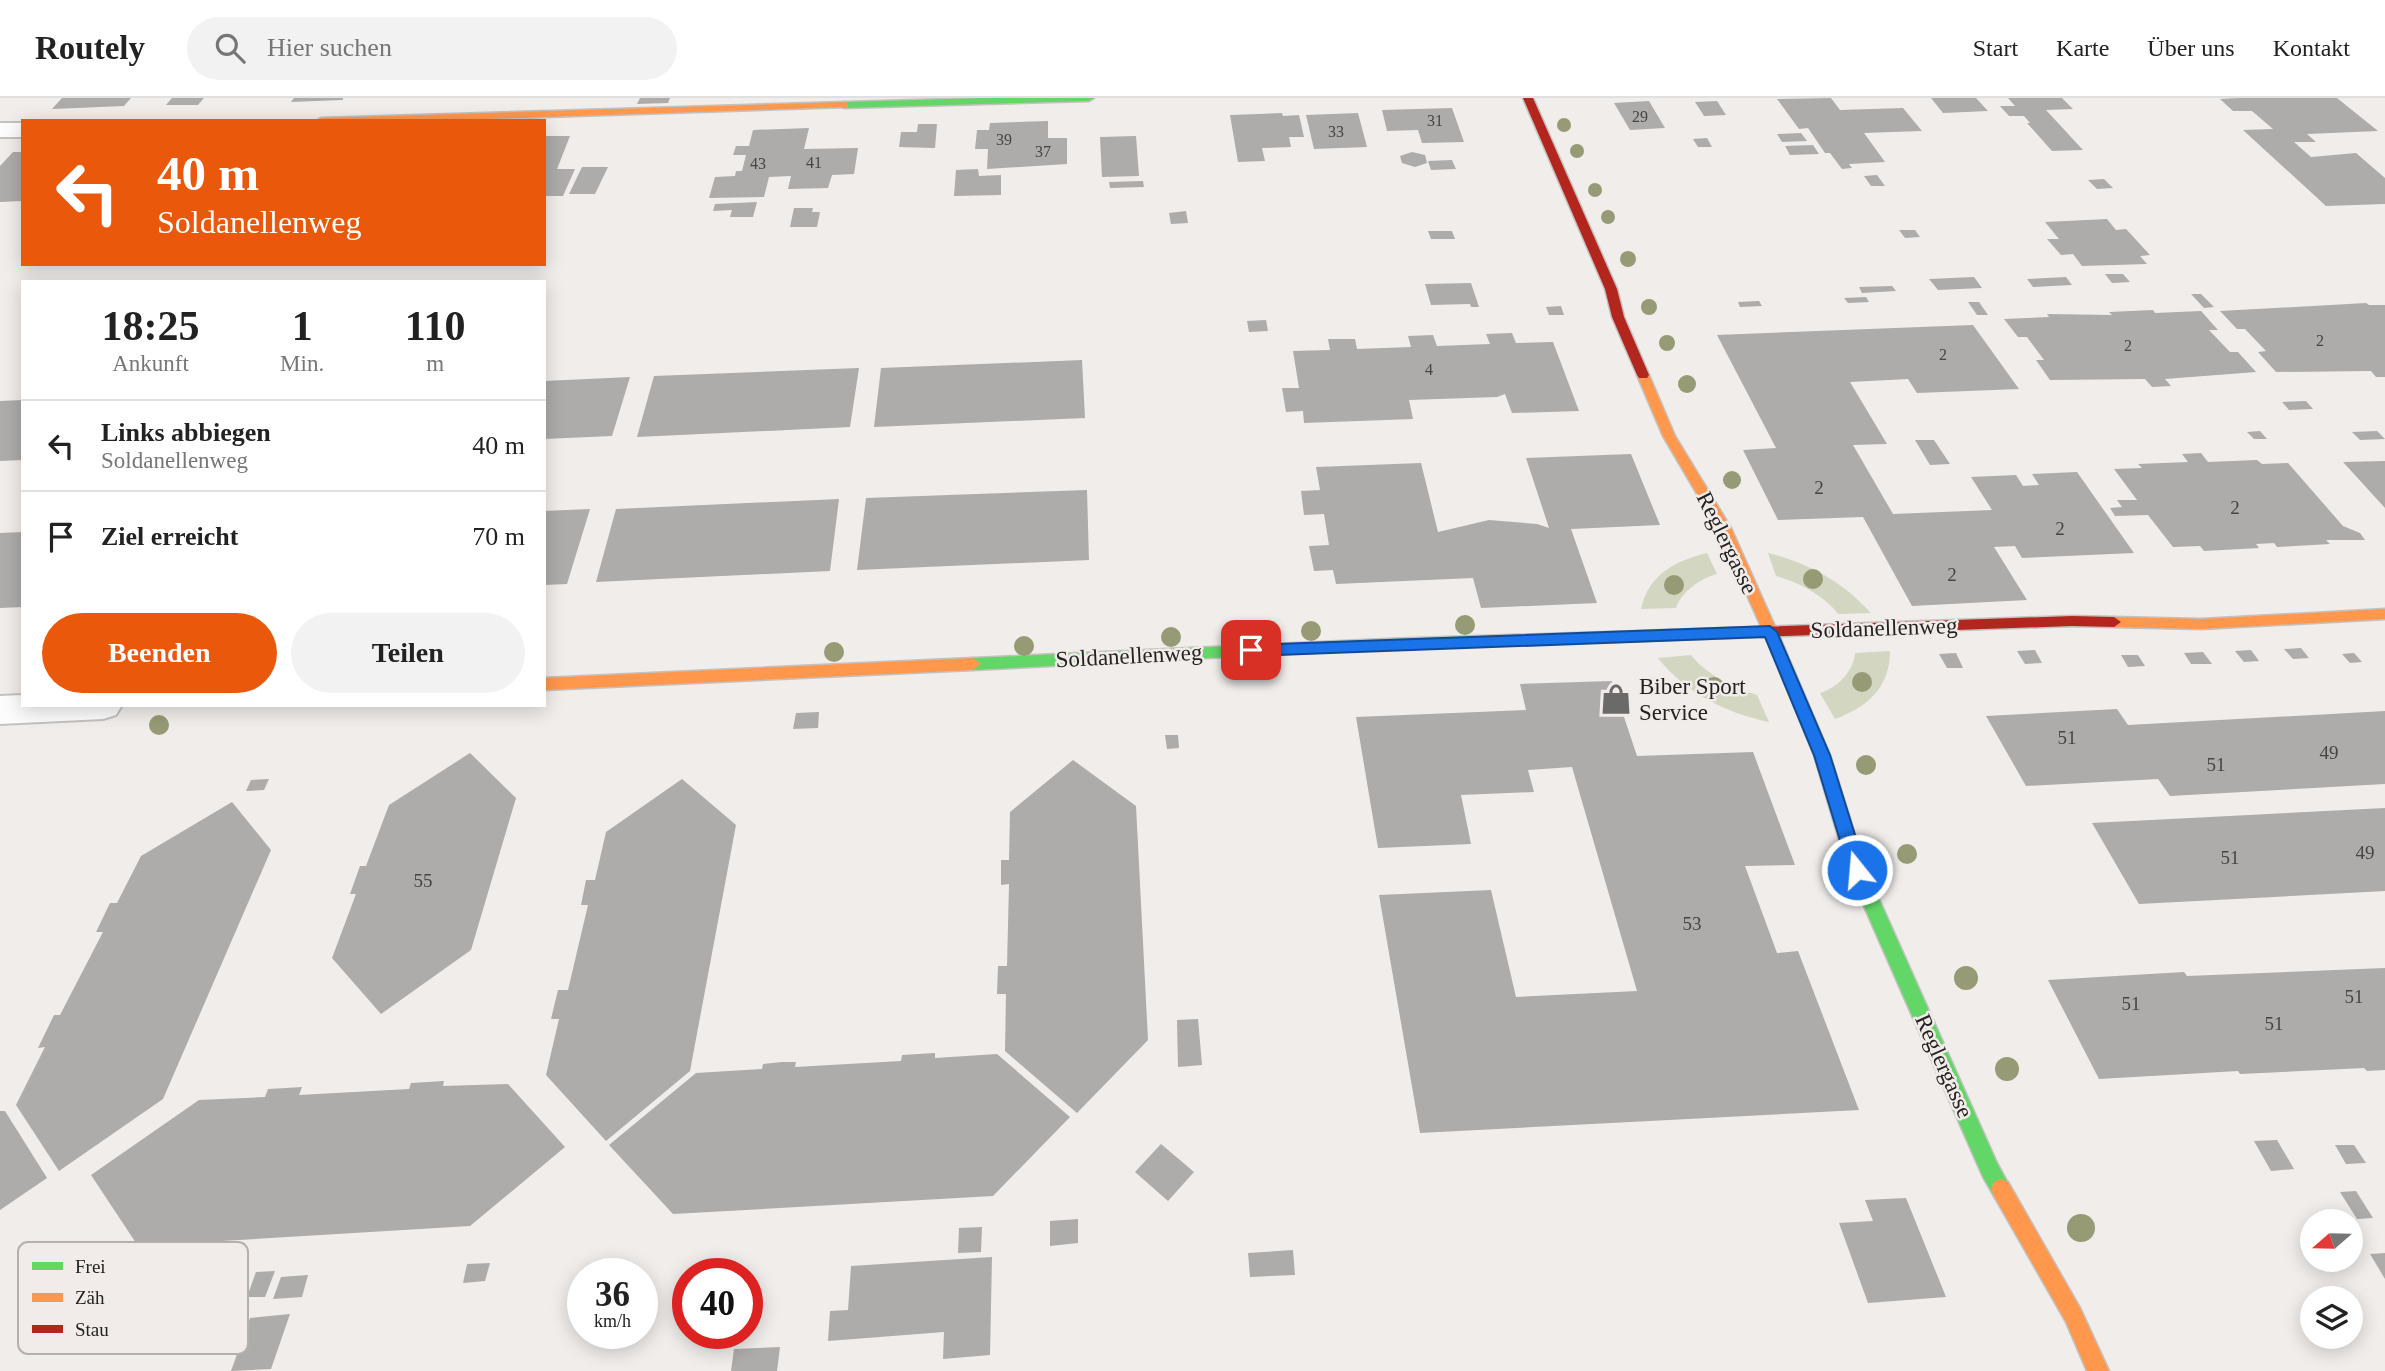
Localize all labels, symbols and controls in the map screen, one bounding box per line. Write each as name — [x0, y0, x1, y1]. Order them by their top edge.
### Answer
search box — [187, 17, 677, 80]
icon: search — [211, 29, 249, 67]
text: Routely — [35, 30, 145, 66]
text: Hier suchen — [267, 33, 392, 62]
text: Start — [1973, 35, 2018, 61]
text: Karte — [2056, 35, 2109, 61]
text: Über uns — [2147, 35, 2235, 61]
text: Kontakt — [2273, 35, 2350, 61]
house number: 29 — [1632, 108, 1648, 125]
house number: 31 — [1427, 112, 1443, 129]
house number: 33 — [1328, 123, 1344, 140]
house number: 39 — [996, 131, 1012, 148]
house number: 37 — [1035, 143, 1051, 160]
text: 40 m — [157, 146, 259, 201]
icon: left — [42, 147, 133, 238]
house number: 41 — [806, 154, 822, 171]
house number: 43 — [750, 155, 766, 172]
text: Soldanellenweg — [157, 204, 361, 240]
text: 18:25 — [102, 303, 200, 349]
text: 1 — [292, 303, 313, 349]
text: 110 — [405, 303, 465, 349]
house number: 2 — [2316, 332, 2324, 349]
house number: 2 — [2124, 337, 2132, 354]
house number: 2 — [1939, 346, 1947, 363]
text: Ankunft — [112, 351, 189, 376]
text: Min. — [280, 351, 324, 376]
text: m — [426, 351, 444, 376]
house number: 4 — [1425, 361, 1433, 378]
text: Links abbiegen — [101, 418, 271, 447]
icon: left — [42, 427, 80, 465]
text: 40 m — [472, 431, 525, 460]
text: Soldanellenweg — [101, 448, 248, 473]
house number: 2 — [1814, 477, 1824, 498]
street label: Reglergasse — [1691, 488, 1763, 598]
house number: 2 — [2230, 497, 2240, 518]
icon: arrive — [42, 518, 80, 556]
house number: 2 — [2055, 518, 2065, 539]
text: Ziel erreicht — [101, 522, 238, 551]
text: 70 m — [472, 522, 525, 551]
house number: 2 — [1947, 564, 1957, 585]
button: Beenden — [42, 613, 277, 693]
button: Teilen — [291, 613, 525, 693]
street label: Soldanellenweg — [1810, 613, 1958, 643]
pin — [1221, 620, 1281, 680]
icon: arrive — [1232, 631, 1270, 669]
street label: Soldanellenweg — [1055, 640, 1204, 672]
place label: Biber Sport Service — [1639, 674, 1746, 725]
shop icon: Biber Sport Service — [1599, 682, 1633, 716]
house number: 51 — [2058, 727, 2077, 748]
house number: 49 — [2320, 742, 2339, 763]
house number: 51 — [2207, 754, 2226, 775]
position arrow — [1820, 833, 1894, 907]
house number: 49 — [2356, 842, 2375, 863]
house number: 51 — [2221, 847, 2240, 868]
house number: 55 — [414, 870, 433, 891]
house number: 53 — [1683, 913, 1702, 934]
house number: 51 — [2345, 986, 2364, 1007]
house number: 51 — [2122, 993, 2141, 1014]
street label: Reglergasse — [1910, 1010, 1978, 1122]
house number: 51 — [2265, 1013, 2284, 1034]
north arrow — [2300, 1209, 2362, 1272]
map controls — [2300, 1209, 2363, 1349]
legend — [18, 1242, 248, 1354]
text: Frei — [75, 1256, 106, 1277]
speed limit sign: 40 — [672, 1258, 763, 1349]
text: 36 — [595, 1275, 630, 1314]
button: layers — [2300, 1286, 2363, 1349]
text: Zäh — [75, 1287, 105, 1308]
text: km/h — [594, 1311, 631, 1331]
text: Stau — [75, 1319, 109, 1340]

